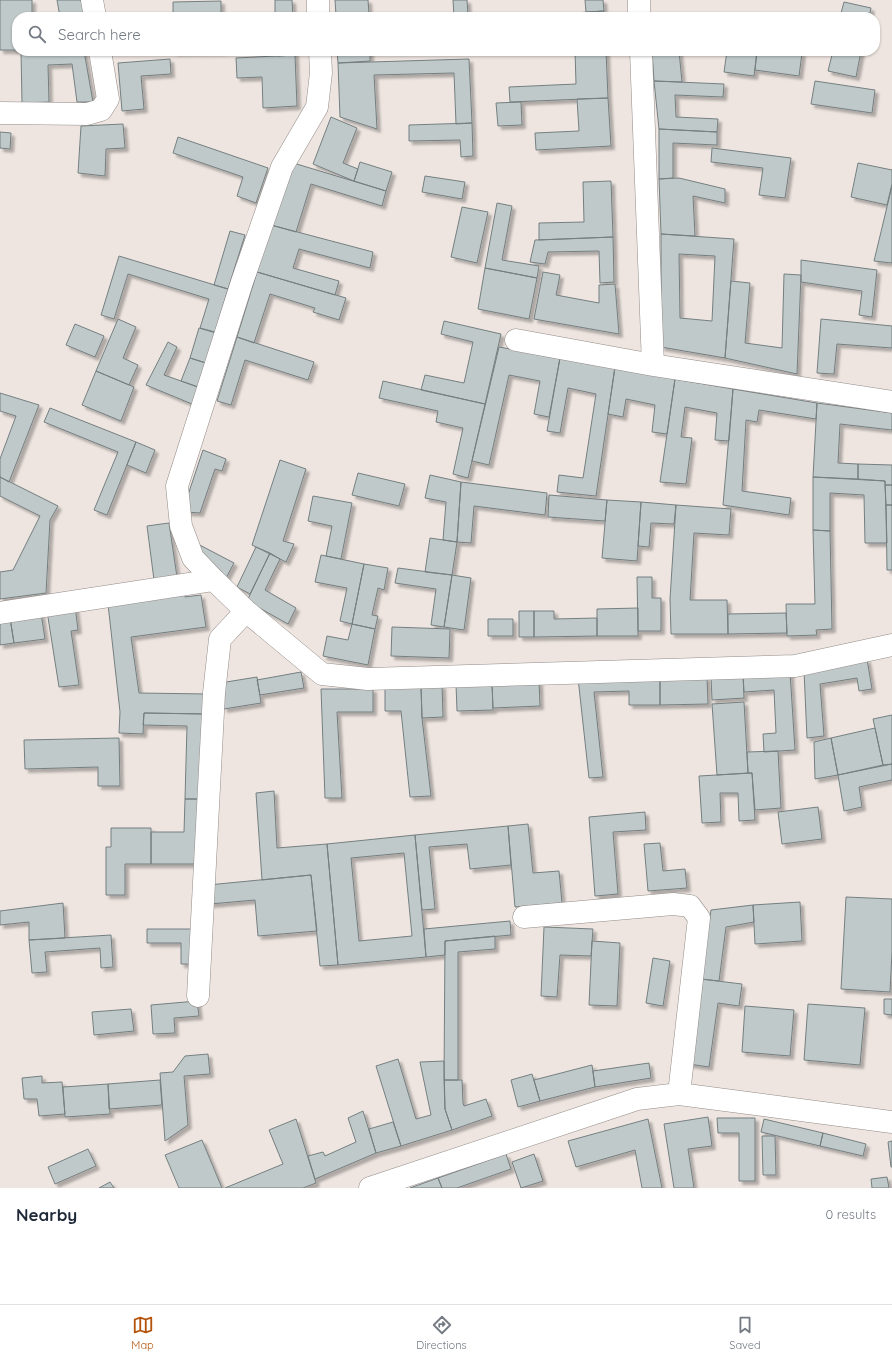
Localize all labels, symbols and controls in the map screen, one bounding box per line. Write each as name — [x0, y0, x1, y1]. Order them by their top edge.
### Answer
search box — [12, 12, 880, 56]
icon: search — [26, 23, 48, 45]
text: Search here — [58, 25, 141, 44]
text: Nearby — [16, 1204, 77, 1225]
text: 0 results — [825, 1206, 876, 1222]
tab: Map — [131, 1314, 154, 1352]
tab: Directions — [416, 1314, 467, 1352]
tab: Saved — [729, 1314, 761, 1352]

